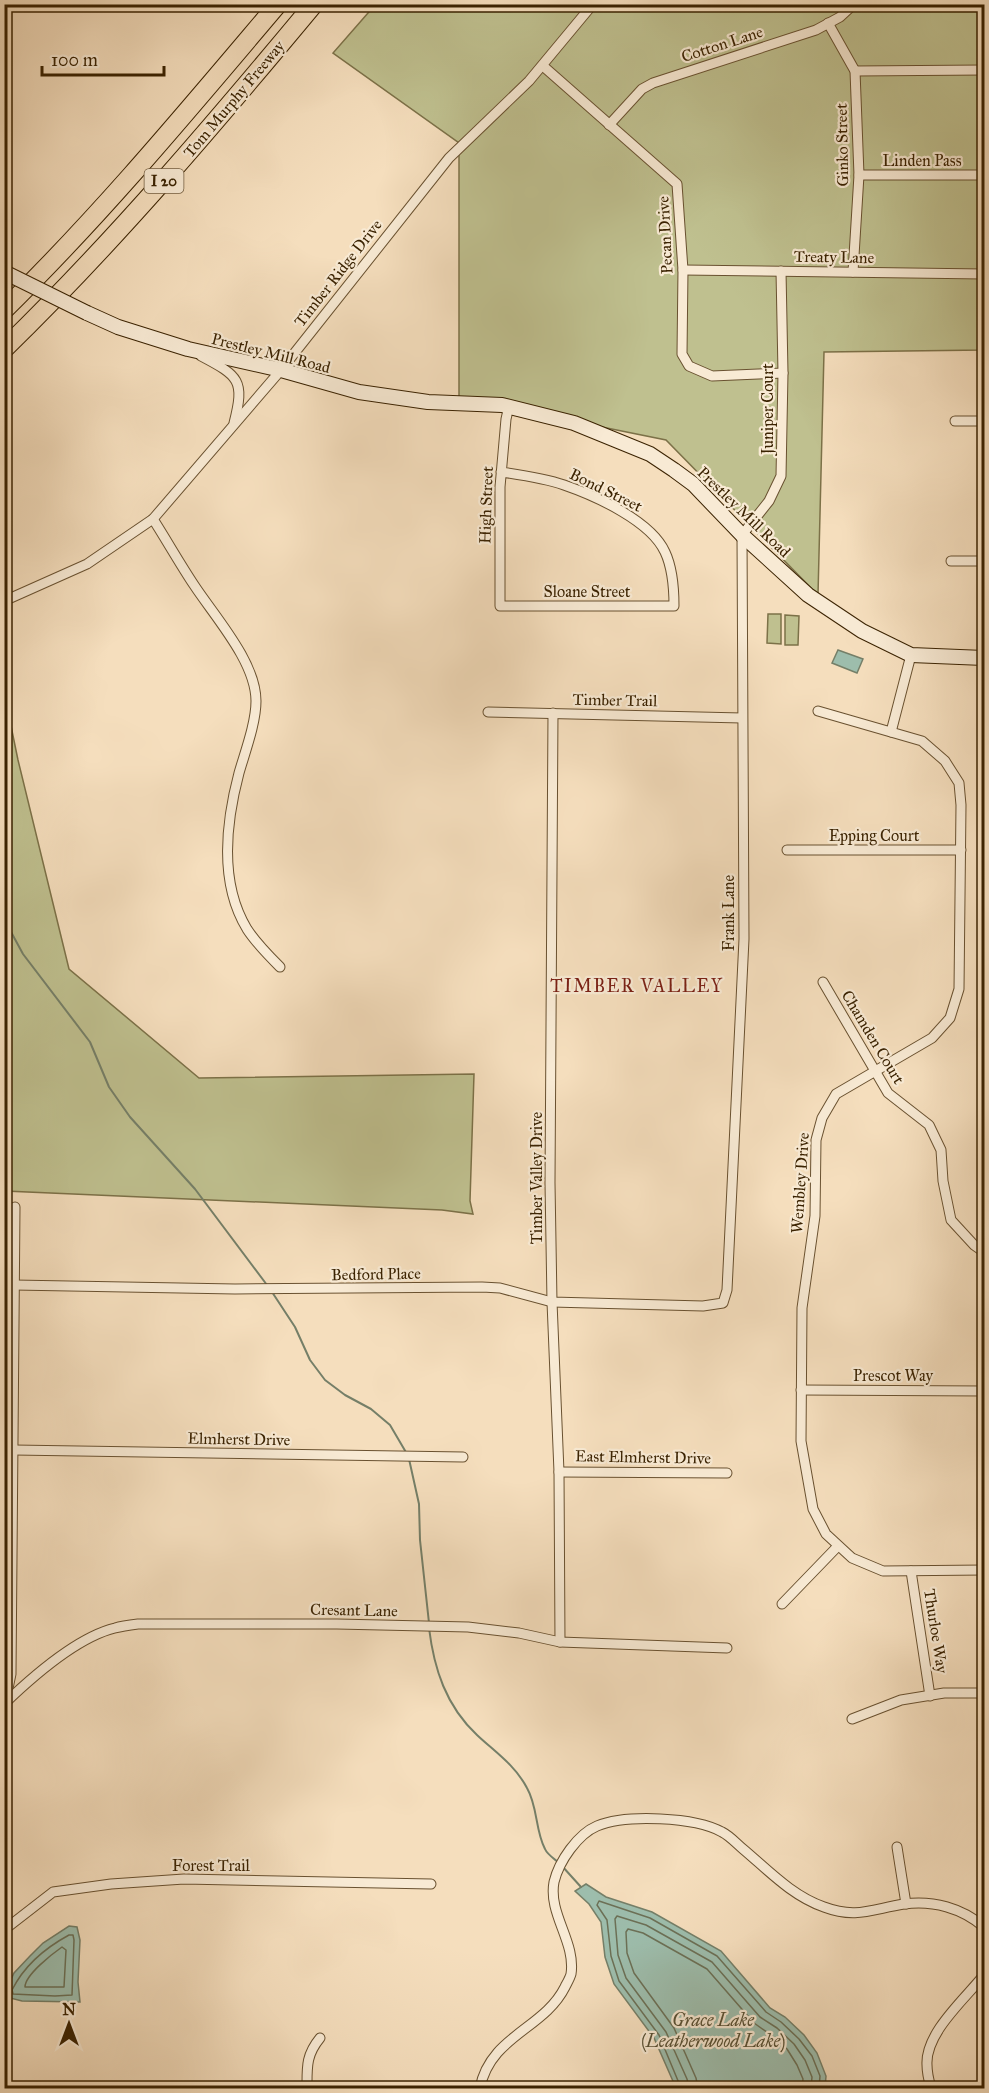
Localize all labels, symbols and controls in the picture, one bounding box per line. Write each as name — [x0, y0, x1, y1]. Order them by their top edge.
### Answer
street label: Cotton Lane — [679, 22, 765, 66]
street label: Tom Murphy Freeway — [180, 36, 289, 161]
scale bar — [42, 39, 164, 77]
text: 100 m — [51, 49, 98, 71]
street label: Ginko Street — [832, 103, 852, 187]
street label: Linden Pass — [883, 151, 962, 170]
road number: I 20 — [144, 169, 184, 193]
street label: Pecan Drive — [653, 195, 677, 274]
street label: Timber Ridge Drive — [290, 215, 387, 331]
street label: Treaty Lane — [794, 247, 875, 267]
street label: Prestley Mill Road — [210, 329, 332, 377]
street label: Juniper Court — [758, 363, 778, 457]
street label: Prestley Mill Road — [694, 463, 794, 561]
street label: Bond Street — [566, 464, 646, 516]
street label: High Street — [475, 465, 498, 544]
street label: Sloane Street — [544, 582, 631, 601]
street label: Timber Trail — [573, 690, 658, 710]
street label: Epping Court — [829, 826, 920, 846]
street label: Frank Lane — [719, 875, 738, 951]
district label: TIMBER VALLEY — [550, 975, 724, 997]
street label: Chamden Court — [838, 987, 909, 1088]
street label: Timber Valley Drive — [527, 1111, 546, 1244]
street label: Wembley Drive — [787, 1132, 813, 1234]
street label: Bedford Place — [331, 1264, 421, 1284]
street label: Prescot Way — [853, 1366, 933, 1385]
street label: Elmherst Drive — [187, 1429, 291, 1449]
street label: East Elmherst Drive — [575, 1446, 711, 1468]
street label: Thurloe Way — [920, 1587, 952, 1675]
street label: Cresant Lane — [310, 1600, 398, 1620]
street label: Forest Trail — [172, 1856, 251, 1875]
north arrow — [39, 1994, 99, 2054]
text: N — [62, 2000, 76, 2019]
water label: Grace Lake (Leatherwood Lake) — [641, 2009, 785, 2053]

